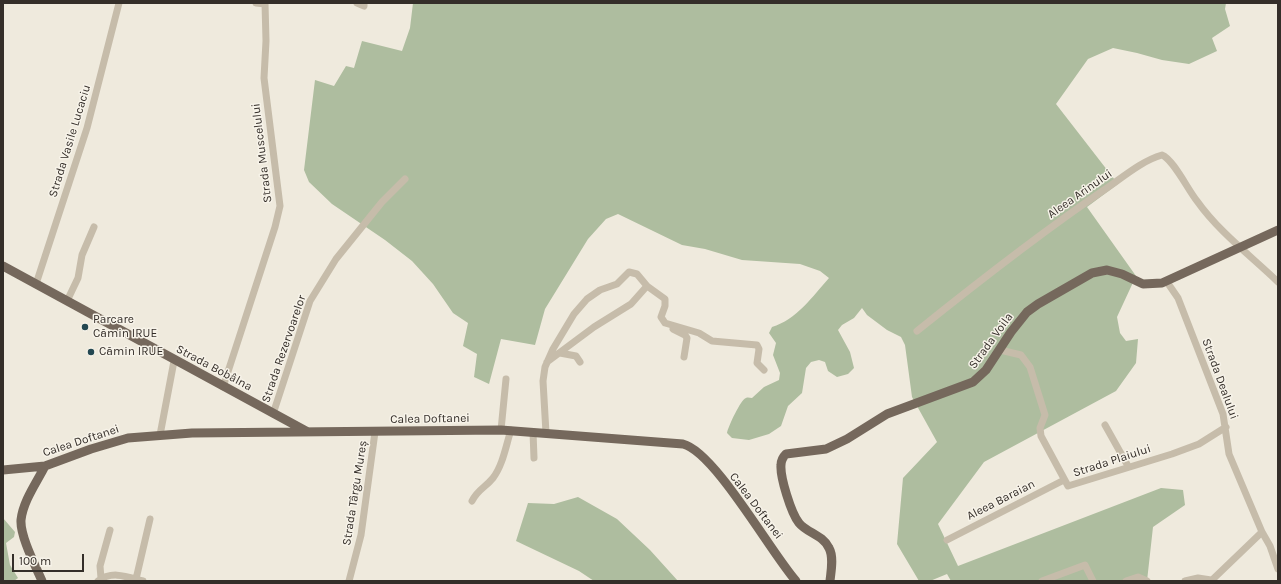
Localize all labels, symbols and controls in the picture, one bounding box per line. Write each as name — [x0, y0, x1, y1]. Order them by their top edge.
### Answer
street label: Strada Vasile Lucaciu — [46, 83, 94, 199]
street label: Strada Muscelului — [249, 102, 275, 204]
street label: Aleea Arinului — [1045, 166, 1115, 222]
street label: Strada Rezervoarelor — [259, 293, 309, 405]
street label: Strada Voila — [966, 310, 1016, 372]
place label: Parcare Cămin IRUE — [93, 313, 157, 341]
marker: Parcare Cămin IRUE — [80, 322, 90, 332]
street label: Strada Dealului — [1199, 337, 1241, 421]
street label: Strada Bobâlna — [173, 342, 255, 394]
place label: Cămin IRUE — [99, 345, 163, 359]
marker: Cămin IRUE — [86, 347, 96, 357]
street label: Calea Doftanei — [390, 411, 470, 427]
street label: Calea Doftanei — [41, 422, 121, 460]
street label: Strada Târgu Mureș — [340, 439, 370, 547]
street label: Strada Plaiului — [1071, 442, 1153, 480]
street label: Calea Doftanei — [726, 470, 786, 542]
street label: Aleea Baraian — [965, 477, 1037, 523]
scale bar — [14, 546, 86, 572]
text: 100 m — [19, 554, 51, 568]

